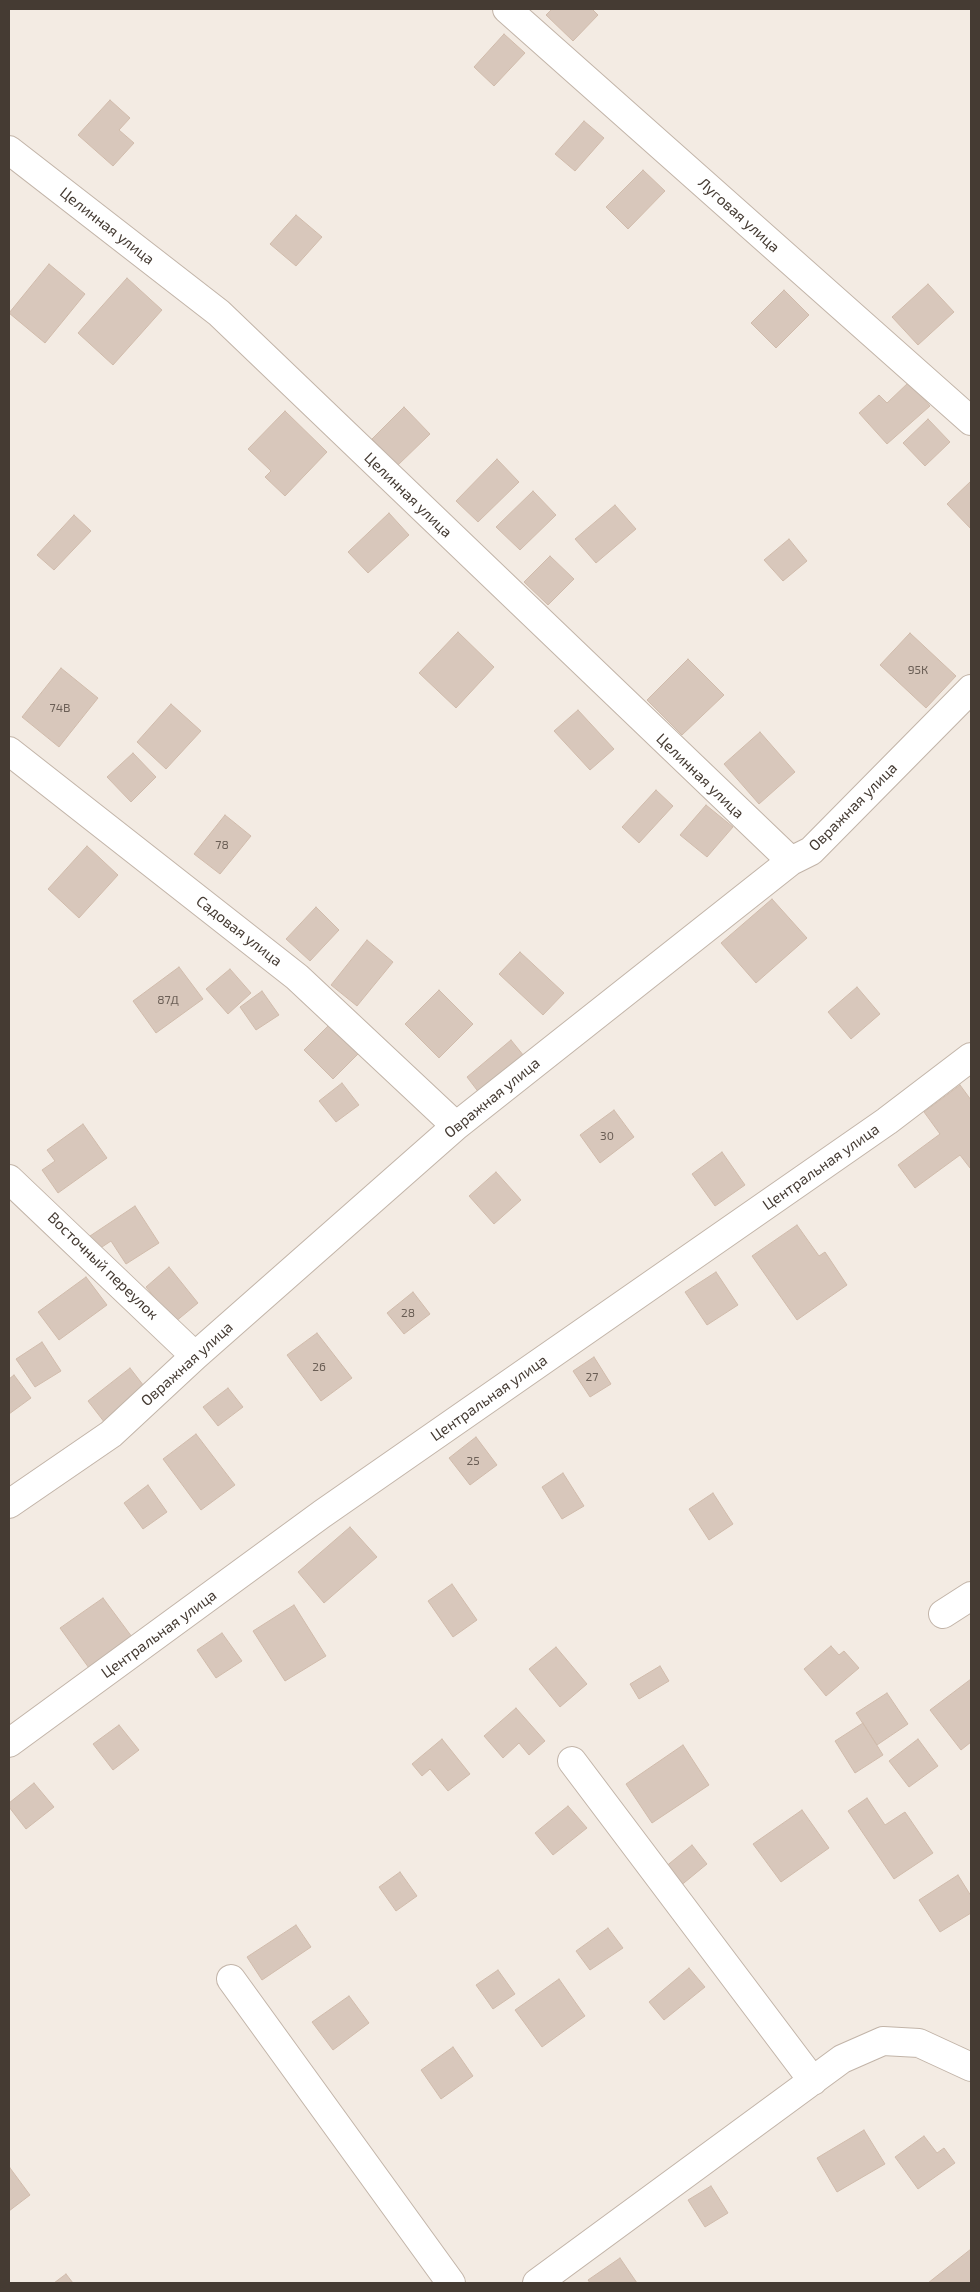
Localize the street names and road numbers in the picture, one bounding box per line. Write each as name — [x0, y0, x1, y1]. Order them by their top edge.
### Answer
street label: Луговая улица — [695, 174, 783, 256]
street label: Целинная улица — [56, 184, 158, 268]
street label: Целинная улица — [360, 449, 456, 541]
street label: Целинная улица — [652, 730, 748, 822]
street label: Овражная улица — [805, 759, 901, 855]
street label: Садовая улица — [192, 892, 286, 970]
street label: Овражная улица — [441, 1054, 543, 1142]
street label: Центральная улица — [759, 1120, 883, 1214]
street label: Восточный переулок — [44, 1209, 162, 1323]
street label: Овражная улица — [137, 1318, 237, 1410]
street label: Центральная улица — [427, 1351, 551, 1445]
street label: Центральная улица — [98, 1586, 220, 1682]

